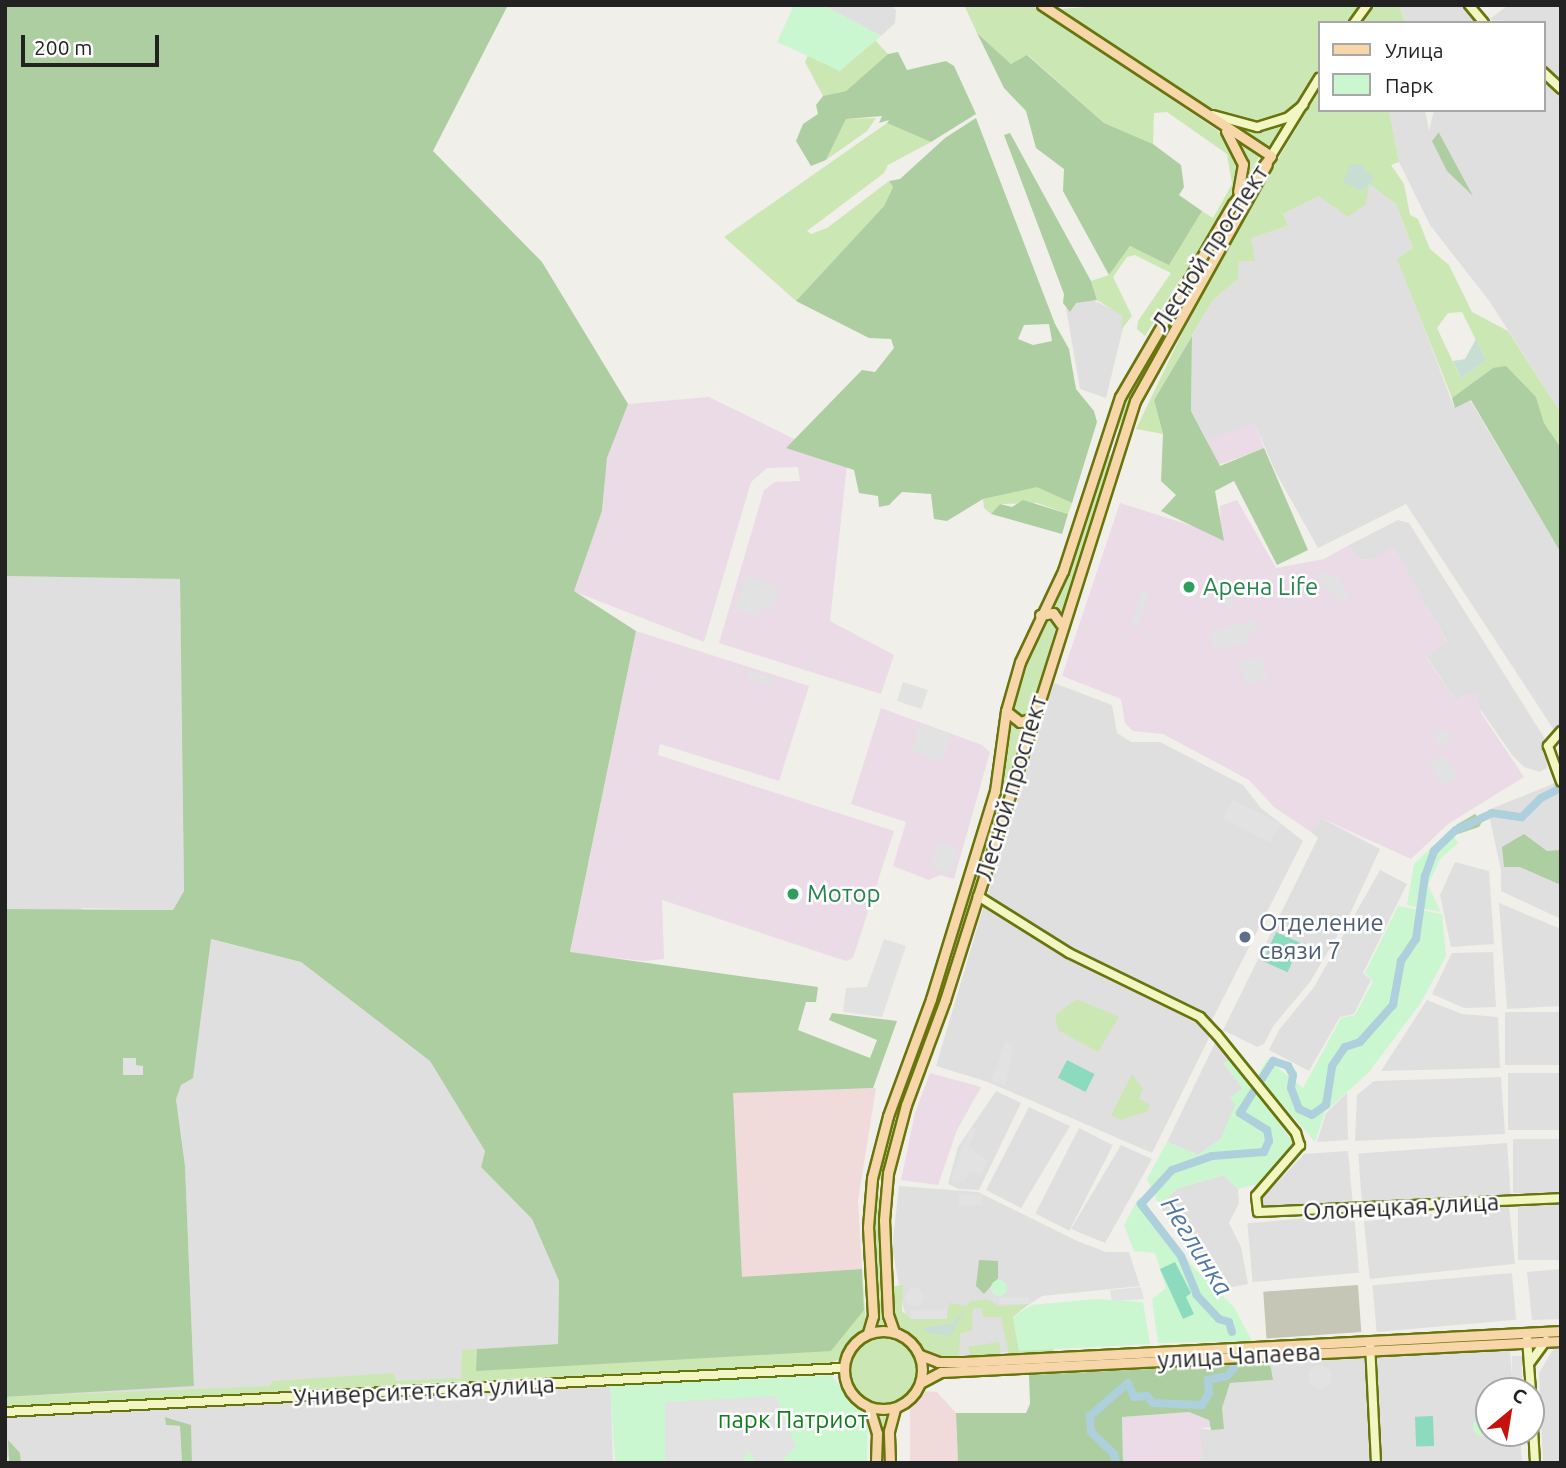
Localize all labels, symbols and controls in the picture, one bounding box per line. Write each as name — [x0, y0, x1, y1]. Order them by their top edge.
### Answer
scale bar — [24, 21, 163, 65]
legend — [1318, 21, 1545, 112]
text: 200 m — [34, 35, 92, 59]
text: Улица — [1385, 38, 1443, 62]
text: Парк — [1385, 73, 1433, 97]
street label: Лесной проспект — [1146, 160, 1274, 336]
place label: Арена Life — [1203, 573, 1318, 601]
marker: Арена Life — [1181, 579, 1197, 595]
street label: Лесной проспект — [969, 692, 1053, 884]
place label: Мотор — [807, 880, 881, 908]
marker: Мотор — [785, 886, 801, 902]
place label: Отделение связи 7 — [1259, 909, 1384, 965]
marker: Отделение связи 7 — [1237, 929, 1253, 945]
street label: Олонецкая улица — [1302, 1187, 1500, 1227]
water label: Неглинка — [1154, 1191, 1240, 1301]
street label: улица Чапаева — [1157, 1337, 1321, 1375]
street label: Университетская улица — [292, 1370, 556, 1412]
north arrow — [1475, 1377, 1545, 1447]
text: С — [1509, 1383, 1530, 1408]
park label: парк Патриот — [718, 1406, 868, 1434]

